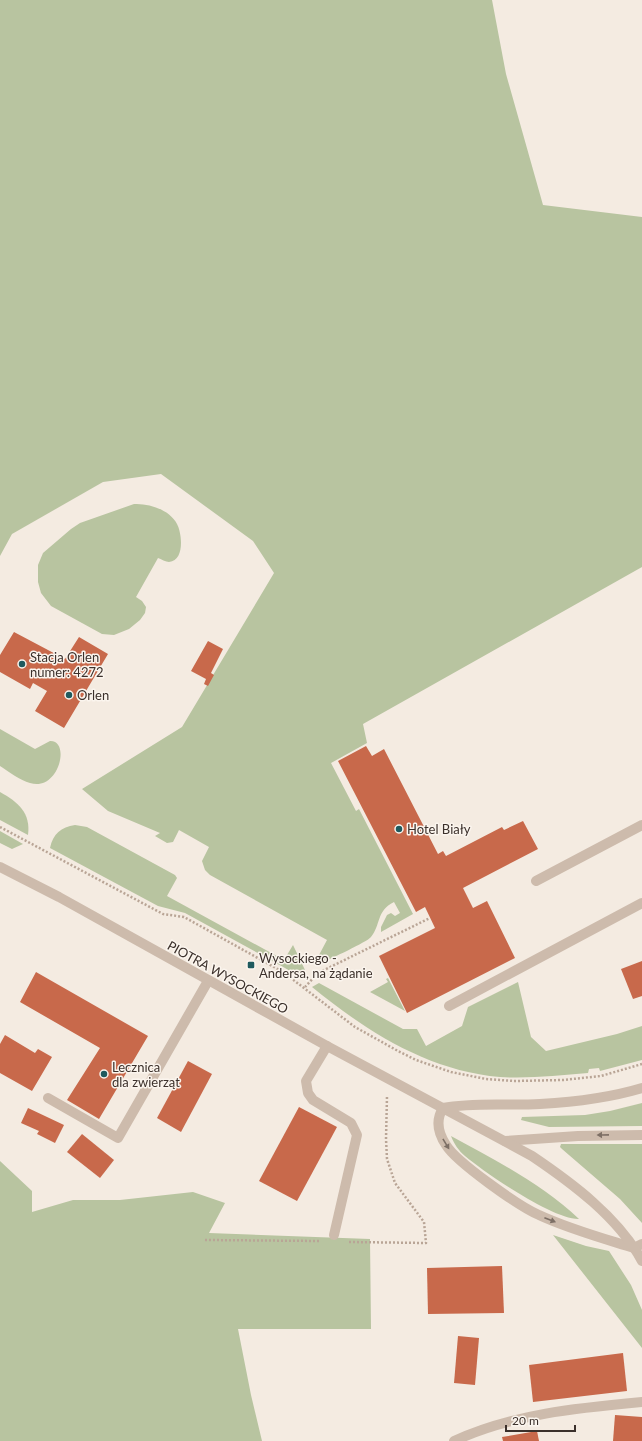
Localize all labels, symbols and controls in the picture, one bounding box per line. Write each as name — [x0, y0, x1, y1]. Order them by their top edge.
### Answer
place label: Stacja Orlen numer: 4272 — [30, 649, 104, 680]
marker: Stacja Orlen numer: 4272 — [17, 659, 27, 669]
place label: Orlen — [77, 687, 109, 703]
marker: Orlen — [64, 690, 74, 700]
place label: Hotel Biały — [407, 821, 471, 837]
marker: Hotel Biały — [394, 824, 404, 834]
street label: PIOTRA WYSOCKIEGO — [165, 937, 291, 1017]
place label: Wysockiego - Andersa, na żądanie — [259, 950, 373, 981]
marker: Wysockiego - Andersa, na żądanie — [246, 960, 256, 970]
place label: Lecznica dla zwierząt — [112, 1059, 180, 1090]
marker: Lecznica dla zwierząt — [99, 1069, 109, 1079]
one-way arrow — [597, 1132, 609, 1139]
one-way arrow — [443, 1138, 450, 1150]
one-way arrow — [545, 1217, 557, 1223]
scale bar — [506, 1407, 575, 1433]
text: 20 m — [512, 1413, 539, 1428]

